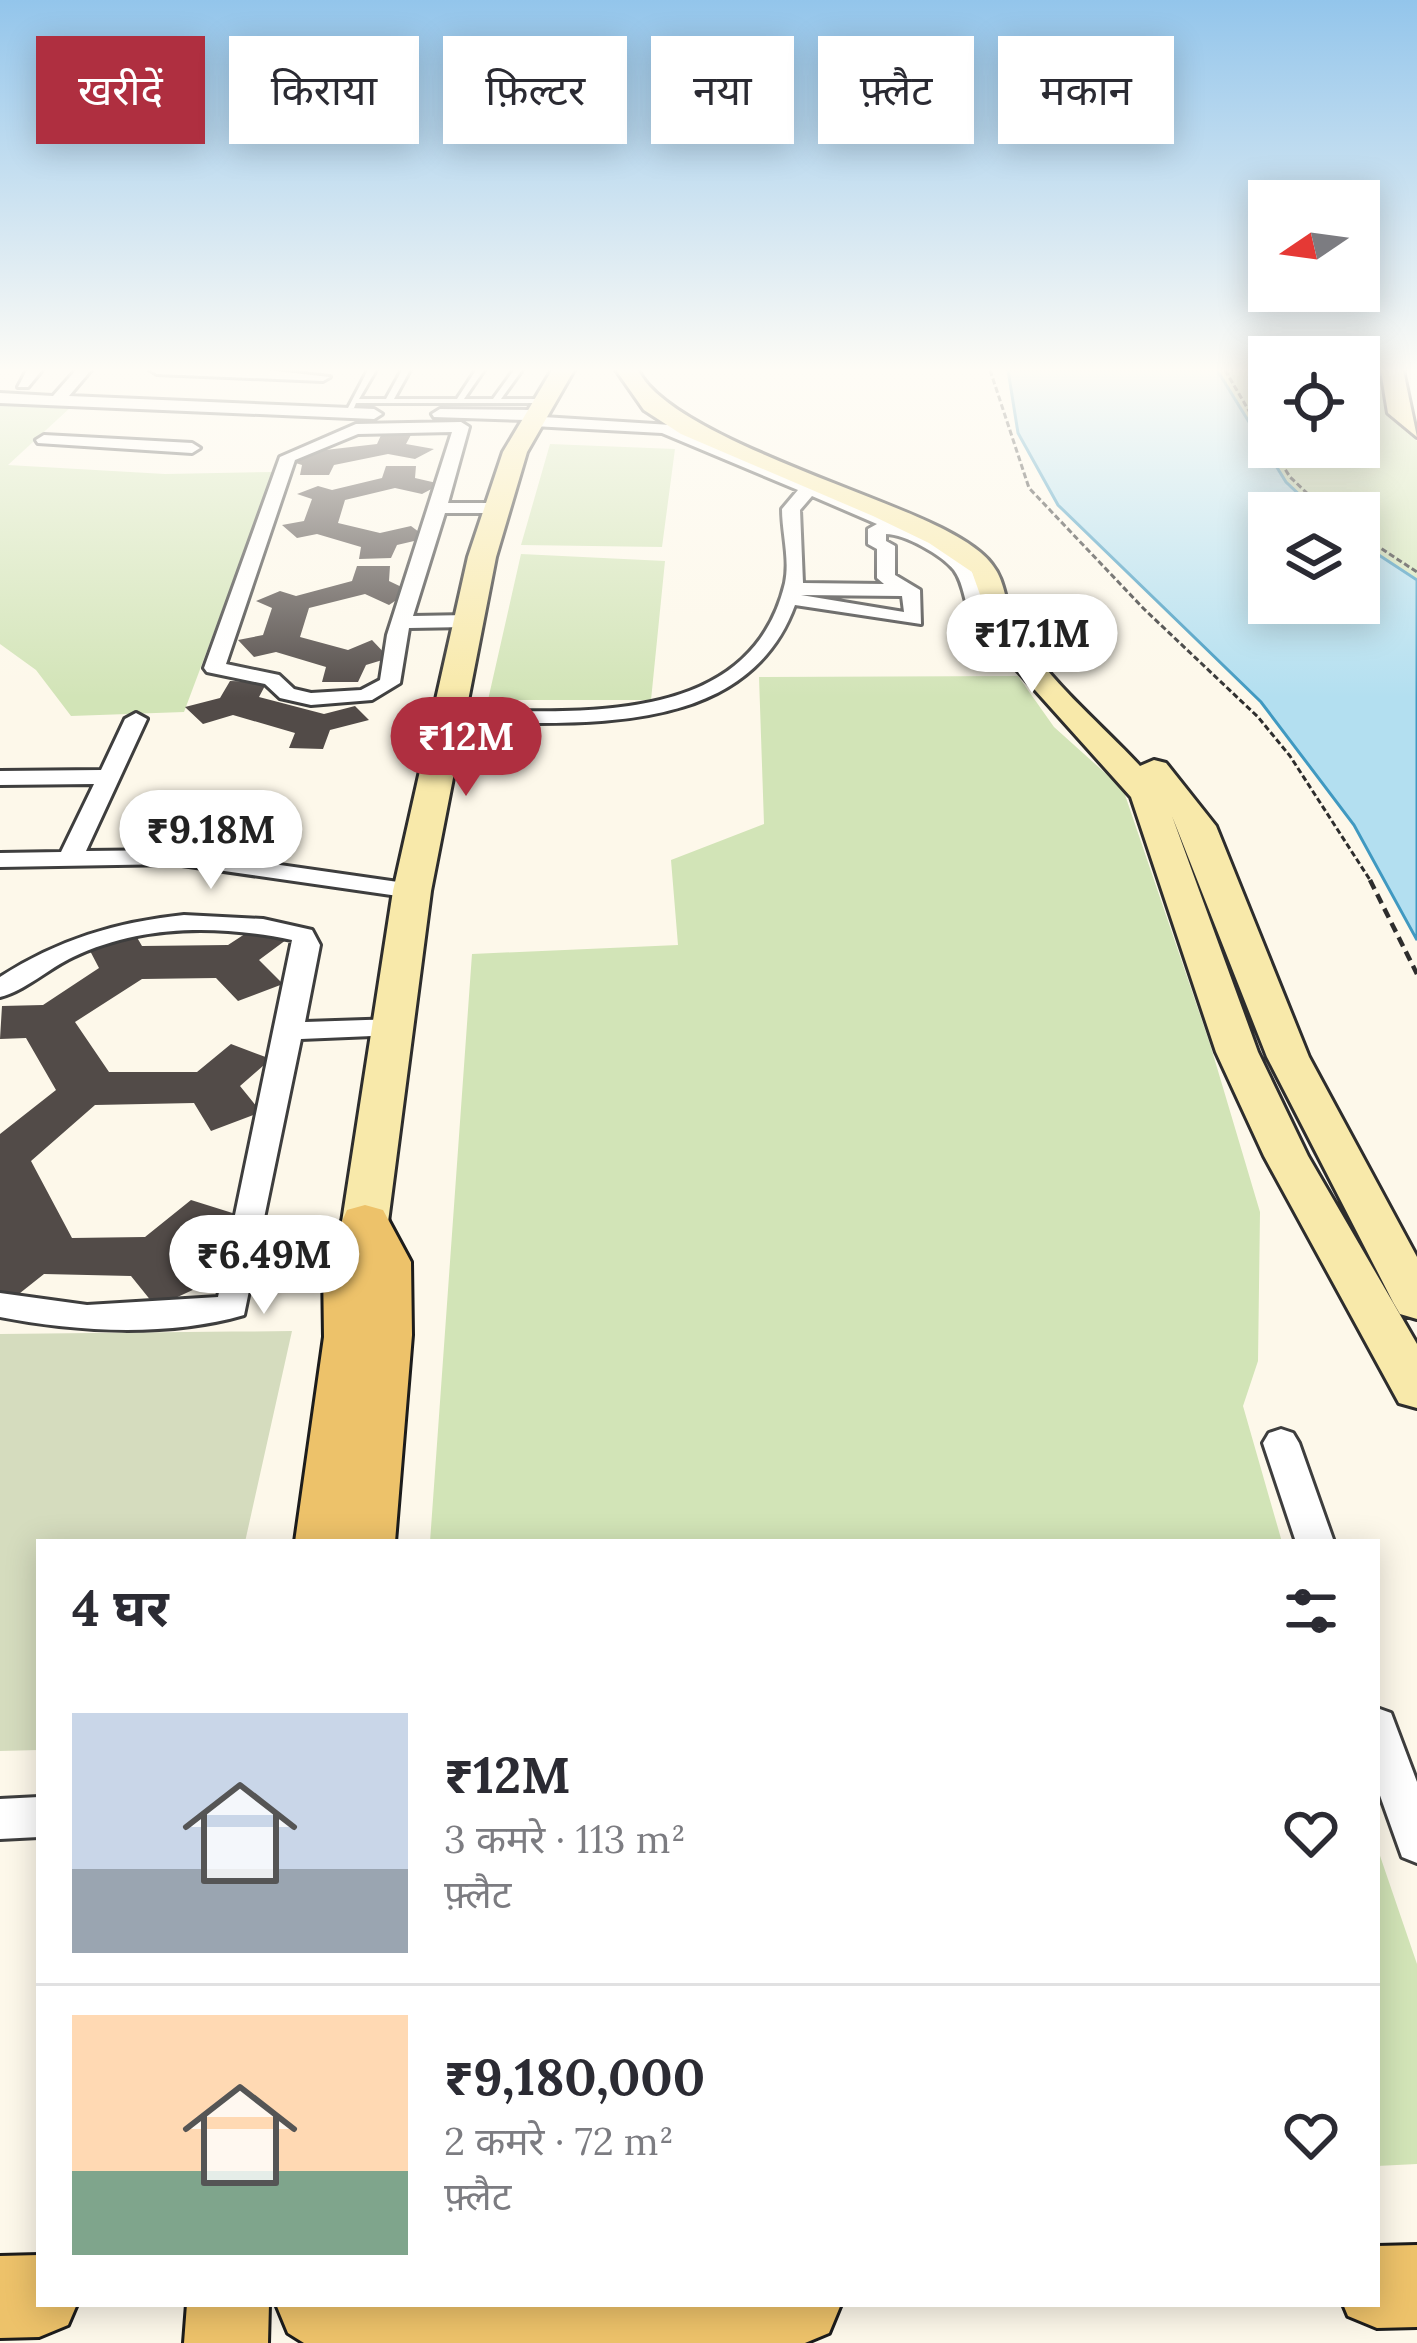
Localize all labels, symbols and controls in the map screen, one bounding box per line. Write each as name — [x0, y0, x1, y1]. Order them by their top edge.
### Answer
chip: खरीदें — [36, 36, 205, 144]
chip: किराया — [229, 36, 419, 144]
chip: फ़िल्टर — [443, 36, 627, 144]
chip: नया — [651, 36, 794, 144]
chip: फ़्लैट — [818, 36, 974, 144]
chip: मकान — [998, 36, 1174, 144]
north arrow — [1248, 180, 1380, 312]
map controls — [1248, 180, 1380, 624]
button: locate — [1248, 336, 1380, 468]
button: layers — [1248, 492, 1380, 624]
pin: ₹17.1M — [934, 594, 1130, 696]
text: ₹17.1M — [974, 608, 1090, 658]
pin: ₹12M — [395, 697, 537, 799]
text: ₹12M — [418, 711, 514, 761]
pin: ₹9.18M — [113, 790, 309, 892]
text: ₹9.18M — [146, 804, 276, 854]
pin: ₹6.49M — [166, 1215, 362, 1317]
text: ₹6.49M — [196, 1229, 332, 1279]
text: 4 घर — [72, 1575, 169, 1640]
icon: filters — [1278, 1578, 1344, 1644]
text: ₹12M — [444, 1742, 571, 1807]
icon: home — [168, 1761, 312, 1905]
icon: heart — [1278, 1800, 1344, 1866]
text: 3 कमरे · 113 m² — [444, 1814, 686, 1864]
text: फ़्लैट — [444, 1869, 511, 1919]
text: ₹9,180,000 — [444, 2044, 705, 2109]
icon: home — [168, 2063, 312, 2207]
icon: heart — [1278, 2102, 1344, 2168]
text: 2 कमरे · 72 m² — [444, 2116, 674, 2166]
text: फ़्लैट — [444, 2171, 511, 2221]

